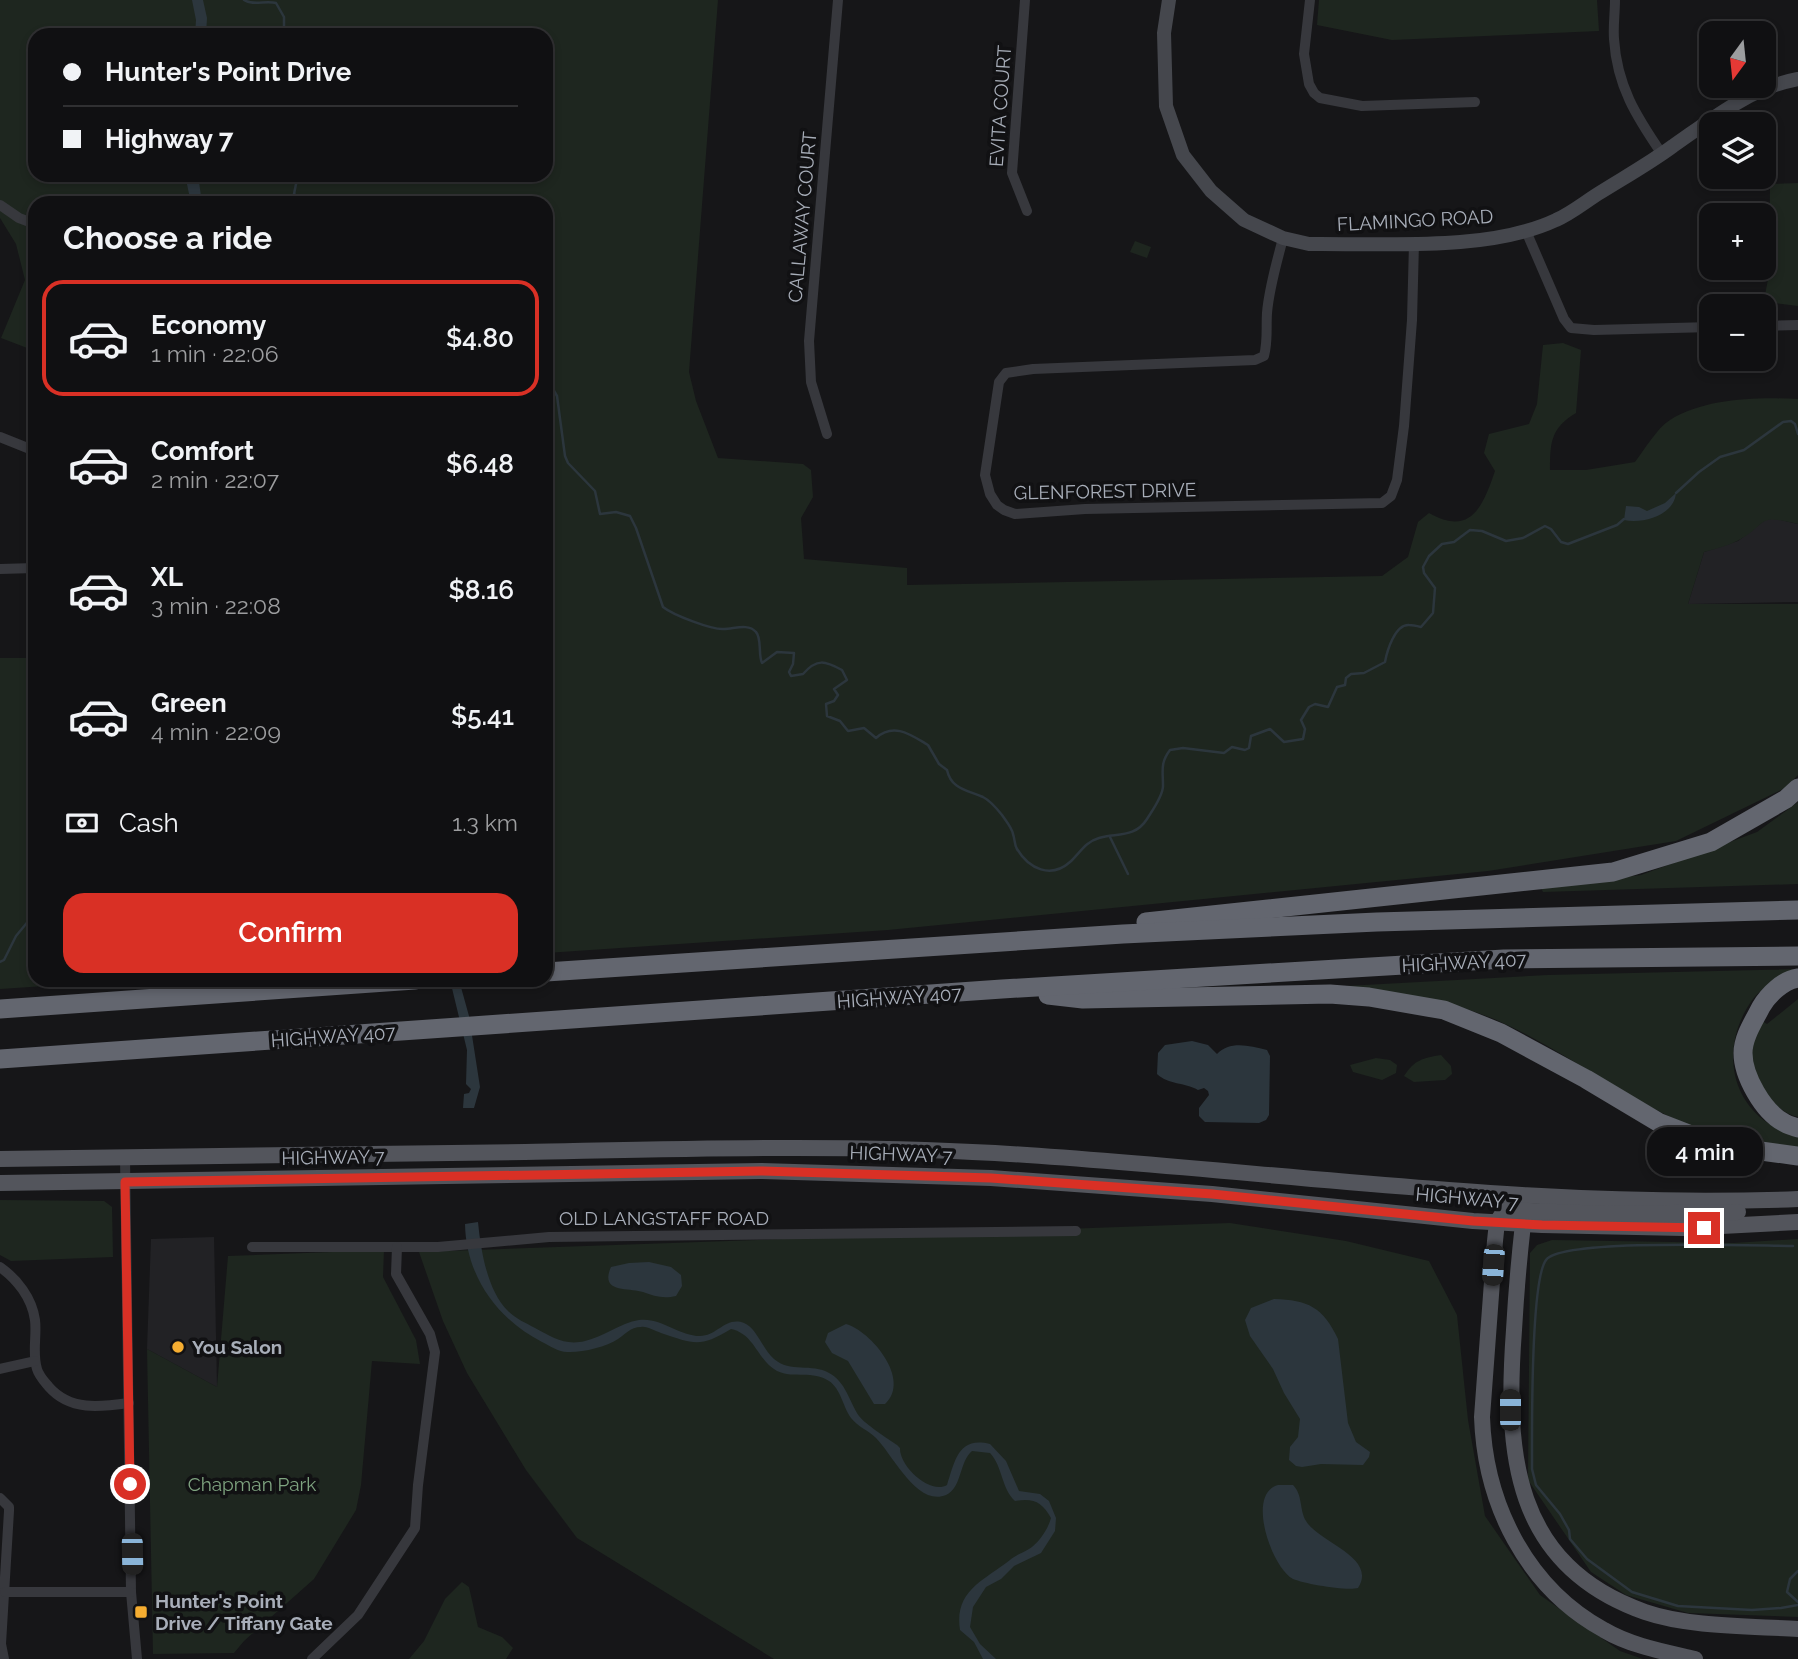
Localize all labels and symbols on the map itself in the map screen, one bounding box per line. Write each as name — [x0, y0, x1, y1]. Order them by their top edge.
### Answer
north arrow — [1699, 21, 1776, 98]
street label: EVITA COURT — [985, 44, 1015, 168]
street label: CALLAWAY COURT — [784, 130, 820, 303]
street label: FLAMINGO ROAD — [1336, 205, 1494, 235]
street label: GLENFOREST DRIVE — [1014, 478, 1196, 504]
street label: HIGHWAY 407 — [1401, 948, 1527, 976]
street label: HIGHWAY 407 — [836, 982, 962, 1012]
street label: HIGHWAY 407 — [270, 1021, 396, 1051]
callout: 4 min — [1646, 1126, 1762, 1176]
street label: HIGHWAY 7 — [849, 1141, 953, 1167]
street label: HIGHWAY 7 — [281, 1145, 385, 1169]
street label: HIGHWAY 7 — [1415, 1183, 1519, 1213]
street label: OLD LANGSTAFF ROAD — [559, 1207, 769, 1229]
route end — [1688, 1212, 1720, 1244]
car — [1482, 1243, 1505, 1287]
place label: You Salon — [192, 1336, 282, 1358]
marker: You Salon — [170, 1339, 186, 1355]
car — [1500, 1389, 1521, 1431]
route start — [114, 1468, 146, 1500]
park label: Chapman Park — [188, 1473, 316, 1495]
car — [122, 1533, 143, 1575]
place label: Hunter's Point Drive / Tiffany Gate — [155, 1590, 333, 1634]
marker: Hunter's Point Drive / Tiffany Gate — [133, 1604, 149, 1620]

